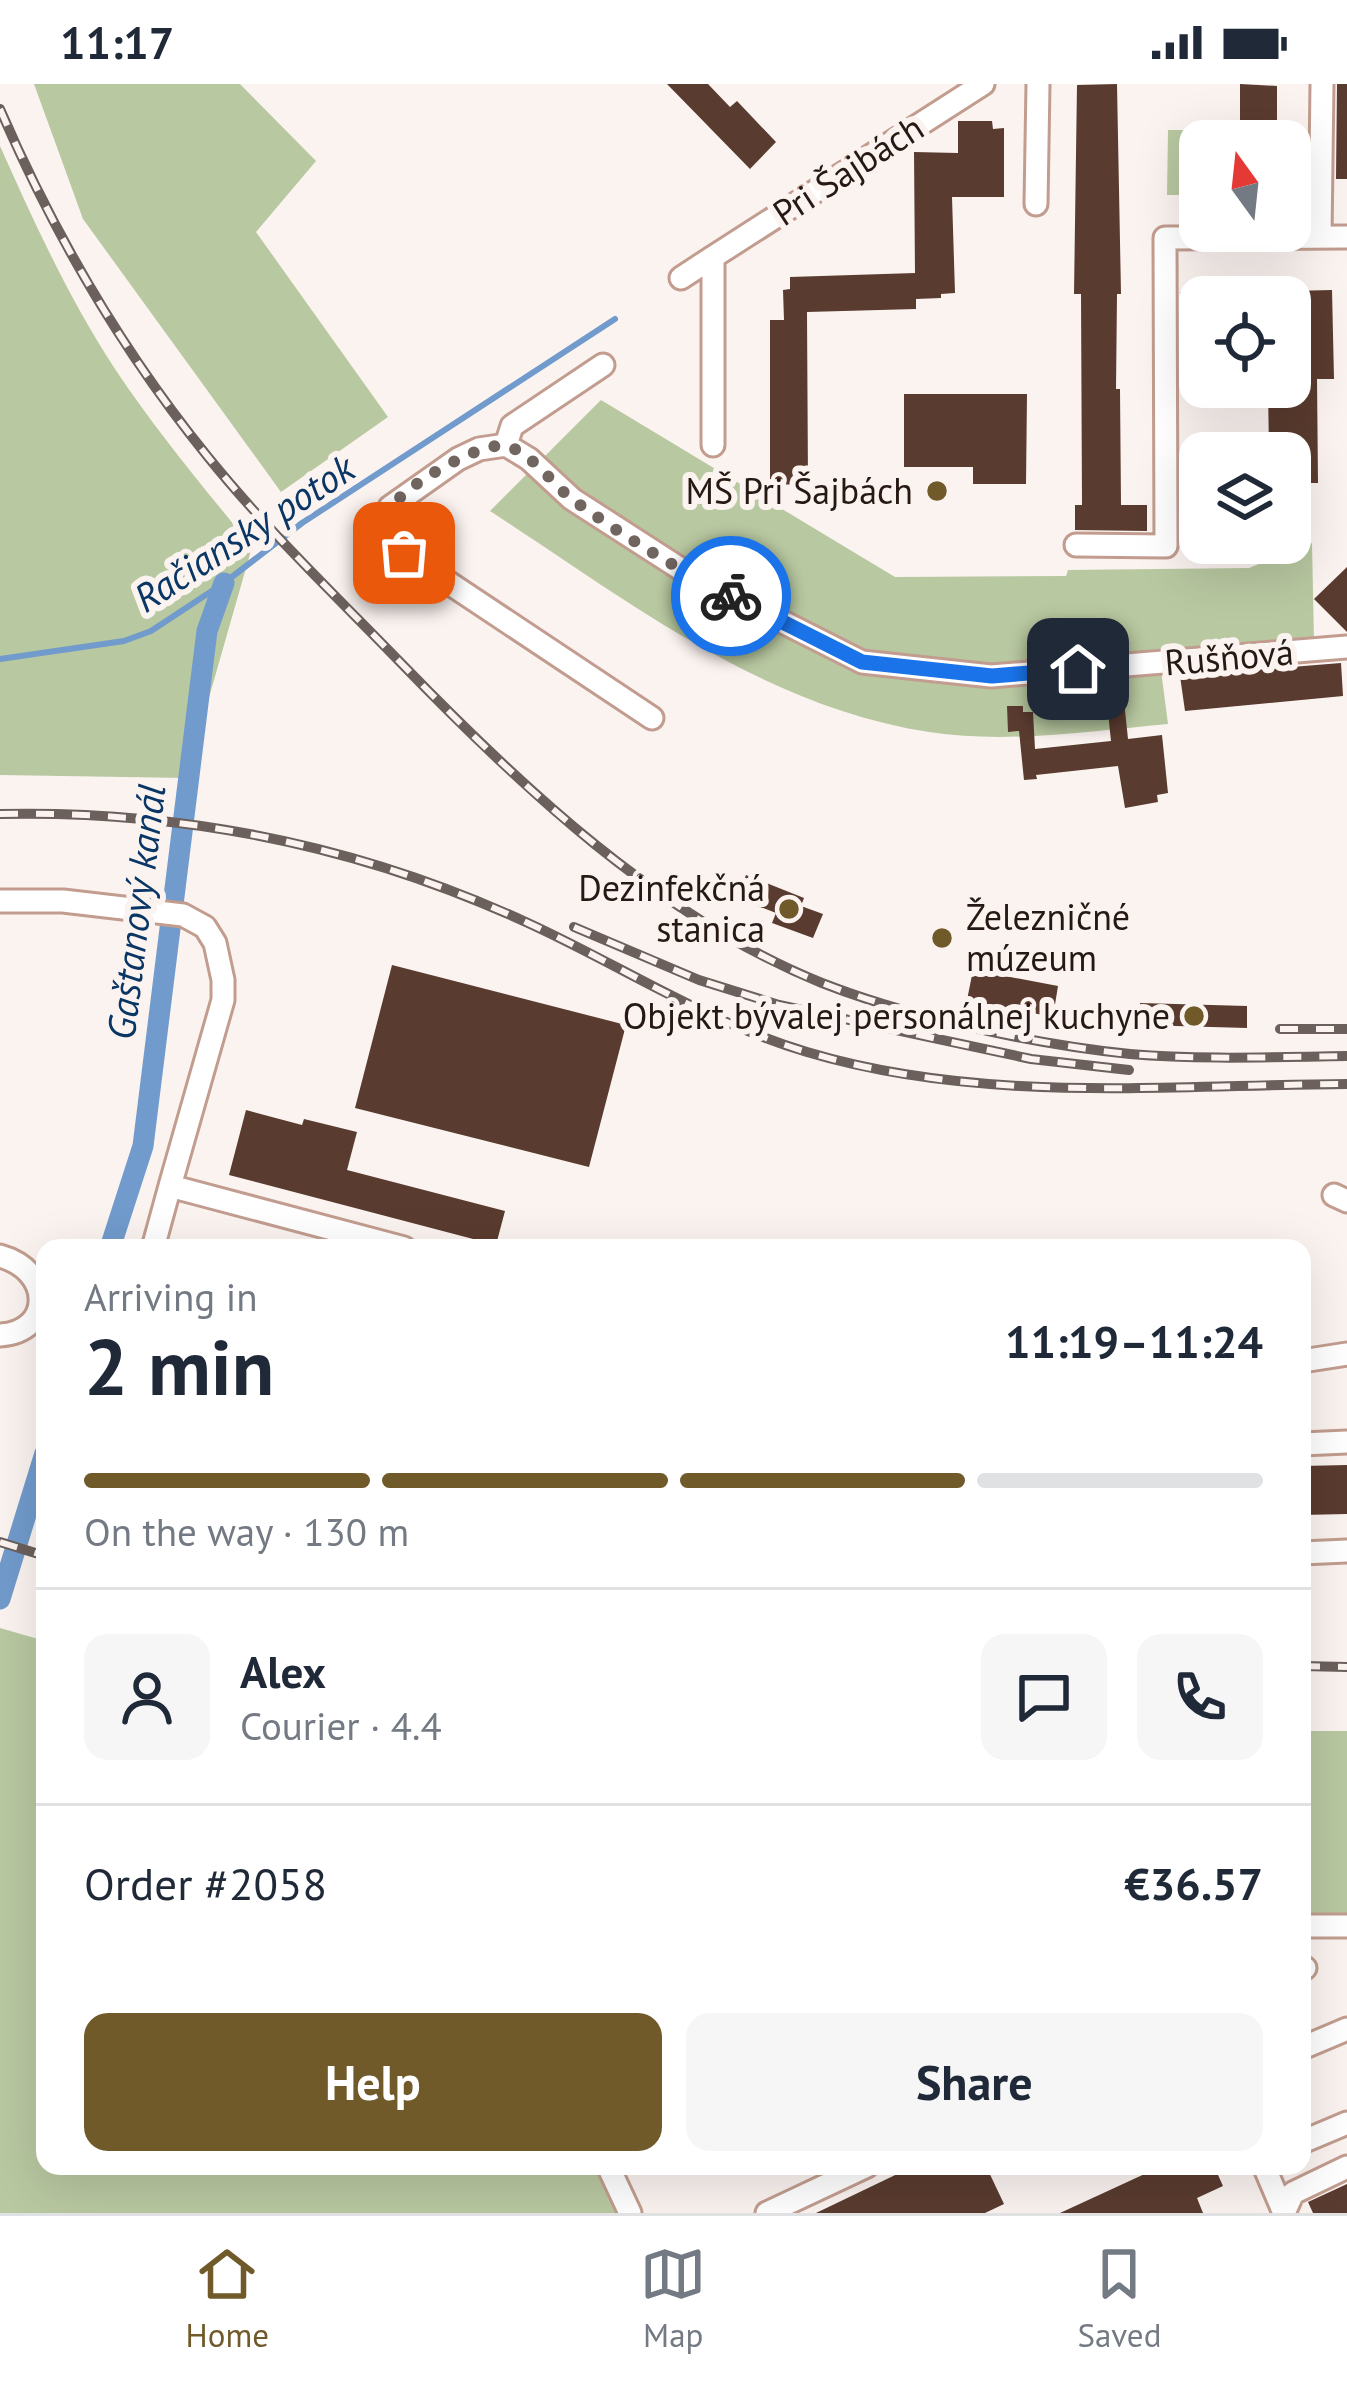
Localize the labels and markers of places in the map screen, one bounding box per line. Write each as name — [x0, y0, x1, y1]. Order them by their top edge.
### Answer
place label: MŠ Pri Šajbách — [686, 467, 913, 514]
marker: MŠ Pri Šajbách — [924, 478, 950, 504]
pin — [353, 502, 455, 604]
pin — [1027, 618, 1129, 720]
place label: Dezinfekčná stanica — [578, 864, 765, 952]
place label: Železničné múzeum — [966, 893, 1130, 981]
marker: Dezinfekčná stanica — [776, 896, 802, 922]
marker: Železničné múzeum — [929, 925, 955, 951]
place label: Objekt bývalej personálnej kuchyne — [623, 992, 1170, 1039]
marker: Objekt bývalej personálnej kuchyne — [1181, 1003, 1207, 1029]

